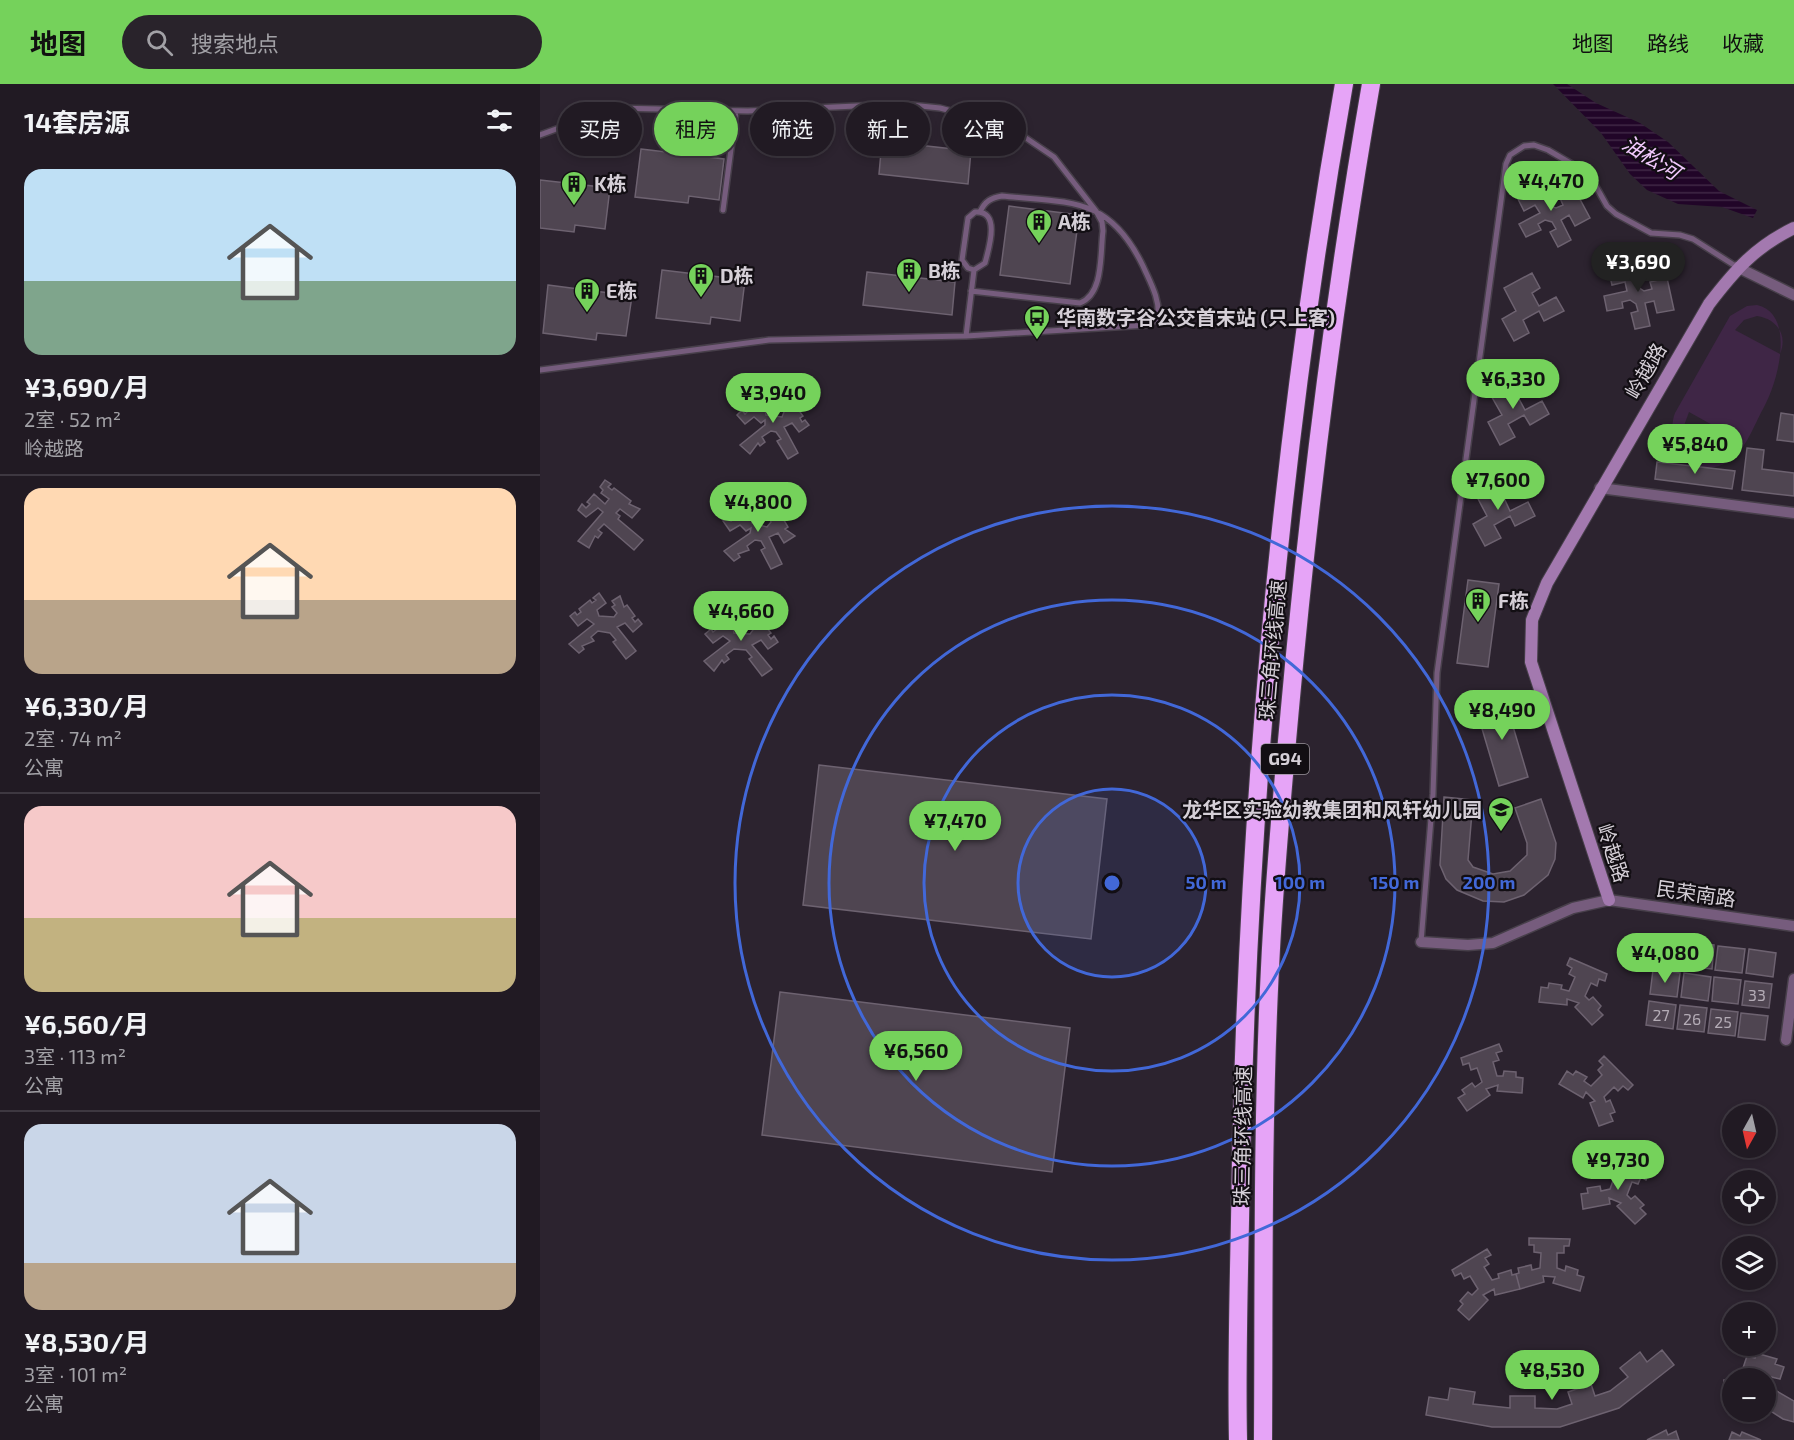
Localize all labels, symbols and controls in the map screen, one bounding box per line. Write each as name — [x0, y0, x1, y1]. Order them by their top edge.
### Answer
search box — [122, 15, 542, 69]
text: 地图 — [30, 26, 86, 60]
icon: search — [143, 26, 176, 59]
text: 搜索地点 — [191, 30, 279, 56]
text: 地图 — [1572, 30, 1614, 55]
text: 路线 — [1647, 30, 1689, 55]
text: 收藏 — [1722, 30, 1764, 55]
chip: 买房 — [558, 102, 642, 156]
chip: 租房 — [654, 102, 738, 156]
chip: 筛选 — [750, 102, 834, 156]
chip: 新上 — [846, 102, 930, 156]
chip: 公寓 — [942, 102, 1026, 156]
icon: filters — [483, 104, 516, 137]
text: 14套房源 — [24, 106, 130, 137]
water label: 油松河 — [1618, 129, 1689, 186]
pin: ¥4,470 — [1502, 161, 1600, 212]
text: ¥4,470 — [1518, 168, 1584, 192]
building icon: K栋 — [559, 169, 589, 207]
place label: K栋 — [594, 171, 627, 195]
building icon: A栋 — [1024, 207, 1054, 245]
icon: home — [216, 208, 324, 316]
place label: A栋 — [1058, 209, 1091, 233]
pin: ¥3,690 — [1589, 242, 1687, 293]
text: ¥3,690 — [1605, 249, 1671, 273]
building icon: B栋 — [894, 256, 924, 294]
place label: B栋 — [928, 258, 961, 282]
building icon: D栋 — [686, 261, 716, 299]
place label: D栋 — [720, 263, 754, 287]
building icon: E栋 — [572, 276, 602, 314]
place label: E栋 — [606, 278, 638, 302]
bus stop icon: 华南数字谷公交首末站 (只上客) — [1022, 303, 1052, 341]
place label: 华南数字谷公交首末站 (只上客) — [1056, 305, 1335, 329]
street label: 岭越路 — [1620, 339, 1671, 402]
pin: ¥6,330 — [1464, 359, 1562, 410]
text: ¥6,330 — [1480, 366, 1546, 390]
text: ¥3,690/月 — [24, 371, 150, 402]
pin: ¥3,940 — [724, 373, 822, 424]
text: ¥3,940 — [740, 380, 806, 404]
text: 2室 · 52 m² — [24, 407, 121, 431]
pin: ¥5,840 — [1646, 424, 1744, 475]
text: ¥5,840 — [1662, 431, 1728, 455]
text: 岭越路 — [24, 436, 84, 460]
pin: ¥7,600 — [1449, 460, 1547, 511]
text: ¥7,600 — [1466, 467, 1530, 491]
pin: ¥4,800 — [709, 482, 807, 533]
text: ¥4,800 — [724, 489, 792, 513]
icon: home — [216, 527, 324, 635]
street label: 珠三角环线高速 — [1254, 579, 1290, 721]
building icon: F栋 — [1463, 586, 1493, 624]
place label: F栋 — [1498, 588, 1529, 612]
pin: ¥4,660 — [692, 591, 790, 642]
text: ¥4,660 — [707, 598, 775, 622]
text: ¥6,330/月 — [24, 690, 149, 721]
pin: ¥8,490 — [1453, 690, 1551, 741]
text: ¥8,490 — [1468, 697, 1536, 721]
text: 2室 · 74 m² — [24, 726, 122, 750]
road number: G94 — [1261, 744, 1309, 774]
text: 公寓 — [24, 755, 64, 779]
school or university icon: 龙华区实验幼教集团和风轩幼儿园 — [1486, 795, 1516, 833]
place label: 龙华区实验幼教集团和风轩幼儿园 — [1182, 797, 1482, 821]
pin: ¥7,470 — [906, 801, 1004, 852]
text: ¥7,470 — [923, 808, 987, 832]
street label: 岭越路 — [1593, 820, 1635, 885]
icon: home — [216, 845, 324, 953]
text: 50 m — [1185, 871, 1227, 893]
text: 100 m — [1275, 871, 1325, 893]
text: 150 m — [1371, 871, 1419, 893]
text: 200 m — [1463, 871, 1515, 893]
centre of rings — [1102, 873, 1122, 893]
street label: 民荣南路 — [1655, 876, 1737, 910]
pin: ¥4,080 — [1616, 933, 1714, 984]
text: ¥4,080 — [1631, 940, 1699, 964]
house number: 33 — [1748, 985, 1766, 1004]
house number: 27 — [1652, 1005, 1670, 1024]
text: ¥6,560/月 — [24, 1008, 149, 1039]
house number: 26 — [1683, 1009, 1701, 1028]
house number: 25 — [1714, 1012, 1732, 1031]
pin: ¥6,560 — [867, 1031, 965, 1082]
text: ¥6,560 — [883, 1038, 949, 1062]
text: 3室 · 113 m² — [24, 1044, 126, 1068]
street label: 珠三角环线高速 — [1229, 1066, 1255, 1206]
text: 公寓 — [24, 1073, 64, 1097]
north arrow — [1722, 1104, 1776, 1158]
map controls — [1722, 1104, 1776, 1422]
pin: ¥9,730 — [1569, 1140, 1667, 1191]
text: ¥9,730 — [1586, 1147, 1650, 1171]
icon: home — [216, 1163, 324, 1271]
button: locate — [1722, 1170, 1776, 1224]
button: layers — [1722, 1236, 1776, 1290]
button: + — [1722, 1302, 1776, 1356]
text: ¥8,530/月 — [24, 1326, 150, 1357]
pin: ¥8,530 — [1503, 1350, 1601, 1401]
text: ¥8,530 — [1519, 1357, 1585, 1381]
text: 3室 · 101 m² — [24, 1362, 127, 1386]
button: − — [1722, 1368, 1776, 1422]
text: 公寓 — [24, 1391, 64, 1415]

